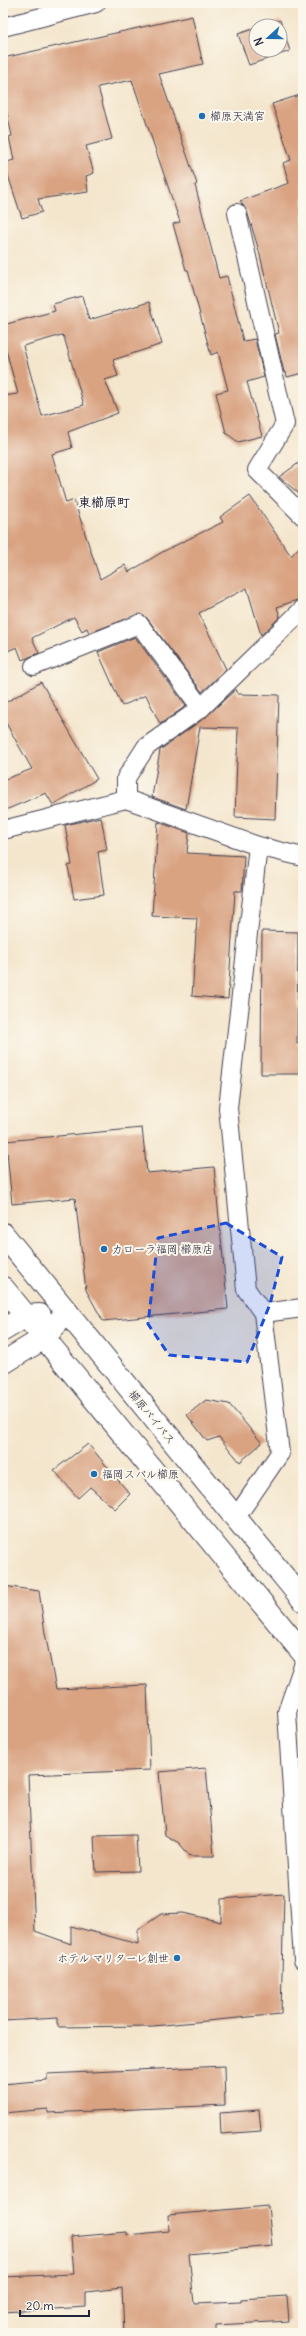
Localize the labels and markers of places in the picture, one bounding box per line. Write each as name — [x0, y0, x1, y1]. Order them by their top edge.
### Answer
place label: 櫛原天満宮 — [210, 109, 265, 123]
marker: 櫛原天満宮 — [197, 111, 207, 121]
place label: カローラ福岡 櫛原店 — [112, 1242, 214, 1256]
marker: カローラ福岡 櫛原店 — [99, 1244, 109, 1254]
place label: 福岡スバル櫛原 — [102, 1467, 179, 1481]
marker: 福岡スバル櫛原 — [89, 1469, 99, 1479]
place label: ホテル マリターレ創世 — [57, 1951, 169, 1965]
marker: ホテル マリターレ創世 — [172, 1953, 182, 1963]

